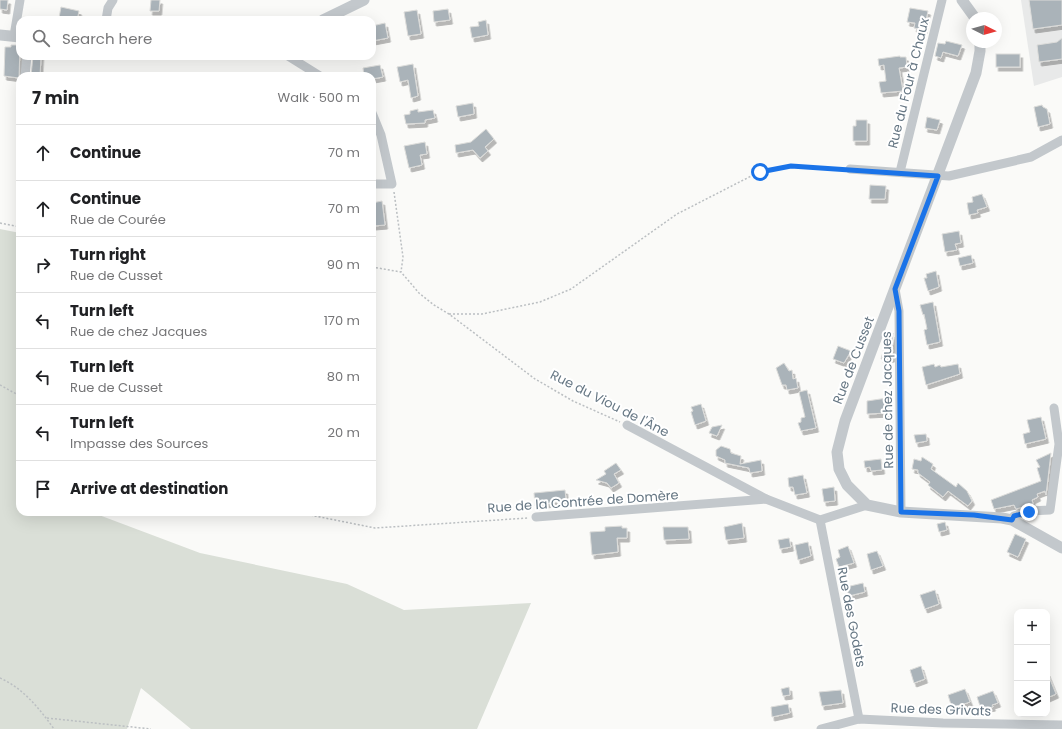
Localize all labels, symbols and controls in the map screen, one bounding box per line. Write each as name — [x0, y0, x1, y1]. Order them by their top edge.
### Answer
north arrow — [966, 12, 1002, 48]
street label: Rue du Four à Chaux — [883, 15, 934, 150]
search box — [16, 16, 376, 60]
icon: search — [30, 27, 52, 49]
text: Search here — [62, 28, 152, 49]
text: 7 min — [32, 86, 79, 110]
text: Walk · 500 m — [278, 88, 360, 107]
icon: ahead — [32, 142, 54, 164]
text: Continue — [70, 142, 141, 163]
text: 70 m — [328, 143, 360, 162]
route start — [751, 163, 769, 181]
text: Continue — [70, 188, 141, 209]
icon: ahead — [32, 198, 54, 220]
text: 70 m — [328, 199, 360, 218]
text: Rue de Courée — [70, 210, 166, 229]
text: Turn right — [70, 244, 146, 265]
icon: right — [32, 254, 54, 276]
text: 90 m — [327, 255, 360, 274]
text: Rue de Cusset — [70, 266, 163, 285]
text: Turn left — [70, 300, 134, 321]
icon: left — [32, 310, 54, 332]
text: 170 m — [324, 311, 360, 330]
street label: Rue de Cusset — [828, 313, 879, 407]
text: Rue de chez Jacques — [70, 322, 207, 341]
street label: Rue de chez Jacques — [877, 331, 898, 469]
text: Turn left — [70, 356, 134, 377]
street label: Rue du Viou de l'Âne — [547, 365, 673, 442]
icon: left — [32, 366, 54, 388]
text: 80 m — [327, 367, 360, 386]
text: Rue de Cusset — [70, 378, 163, 397]
text: Turn left — [70, 412, 134, 433]
icon: left — [32, 422, 54, 444]
text: 20 m — [327, 423, 360, 442]
text: Impasse des Sources — [70, 434, 208, 453]
icon: arrive — [32, 478, 54, 500]
text: Arrive at destination — [70, 478, 228, 499]
street label: Rue de la Contrée de Domère — [487, 485, 679, 518]
route end — [1020, 503, 1038, 521]
street label: Rue des Godets — [832, 565, 871, 669]
map controls — [1014, 609, 1050, 717]
button: + — [1014, 609, 1050, 645]
button: − — [1014, 645, 1050, 681]
button: layers — [1014, 681, 1050, 717]
street label: Rue des Grivats — [890, 698, 992, 721]

